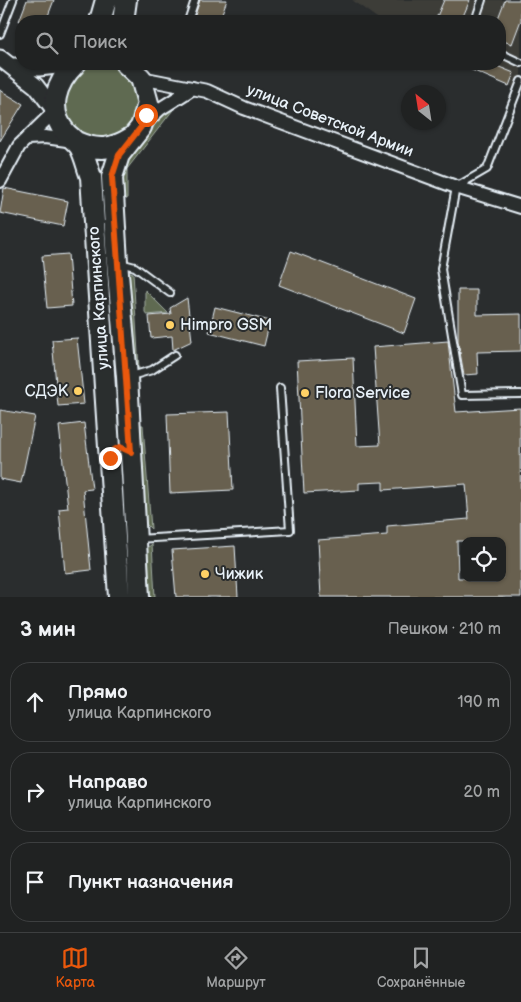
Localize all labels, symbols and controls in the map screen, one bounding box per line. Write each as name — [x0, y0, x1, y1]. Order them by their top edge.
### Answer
search box — [15, 15, 506, 70]
icon: search — [33, 29, 61, 57]
text: Поиск — [73, 31, 127, 54]
street label: улица Советской Армии — [244, 80, 416, 162]
north arrow — [401, 85, 446, 130]
route start — [135, 104, 158, 127]
street label: улица Карпинского — [85, 226, 113, 370]
place label: Himpro GSM — [180, 316, 272, 335]
marker: Himpro GSM — [164, 319, 176, 331]
place label: СДЭК — [25, 382, 69, 401]
place label: Flora Service — [315, 384, 410, 403]
marker: СДЭК — [72, 385, 84, 397]
marker: Flora Service — [299, 387, 311, 399]
route end — [99, 447, 122, 470]
map controls — [461, 537, 506, 582]
button: locate — [461, 537, 506, 582]
place label: Чижик — [215, 565, 264, 584]
marker: Чижик — [199, 568, 211, 580]
text: 3 мин — [20, 617, 76, 642]
text: Пешком · 210 m — [388, 620, 501, 639]
text: Прямо — [68, 681, 128, 704]
icon: ahead — [21, 688, 49, 716]
text: 190 m — [458, 693, 500, 712]
text: улица Карпинского — [68, 704, 211, 723]
text: Направо — [68, 771, 148, 794]
icon: right — [21, 778, 49, 806]
text: 20 m — [464, 783, 500, 802]
text: улица Карпинского — [68, 794, 211, 813]
icon: arrive — [21, 868, 49, 896]
text: Пункт назначения — [68, 871, 233, 894]
tab: Карта — [56, 944, 95, 991]
tab: Маршрут — [206, 944, 266, 991]
tab: Сохранённые — [377, 944, 465, 991]

